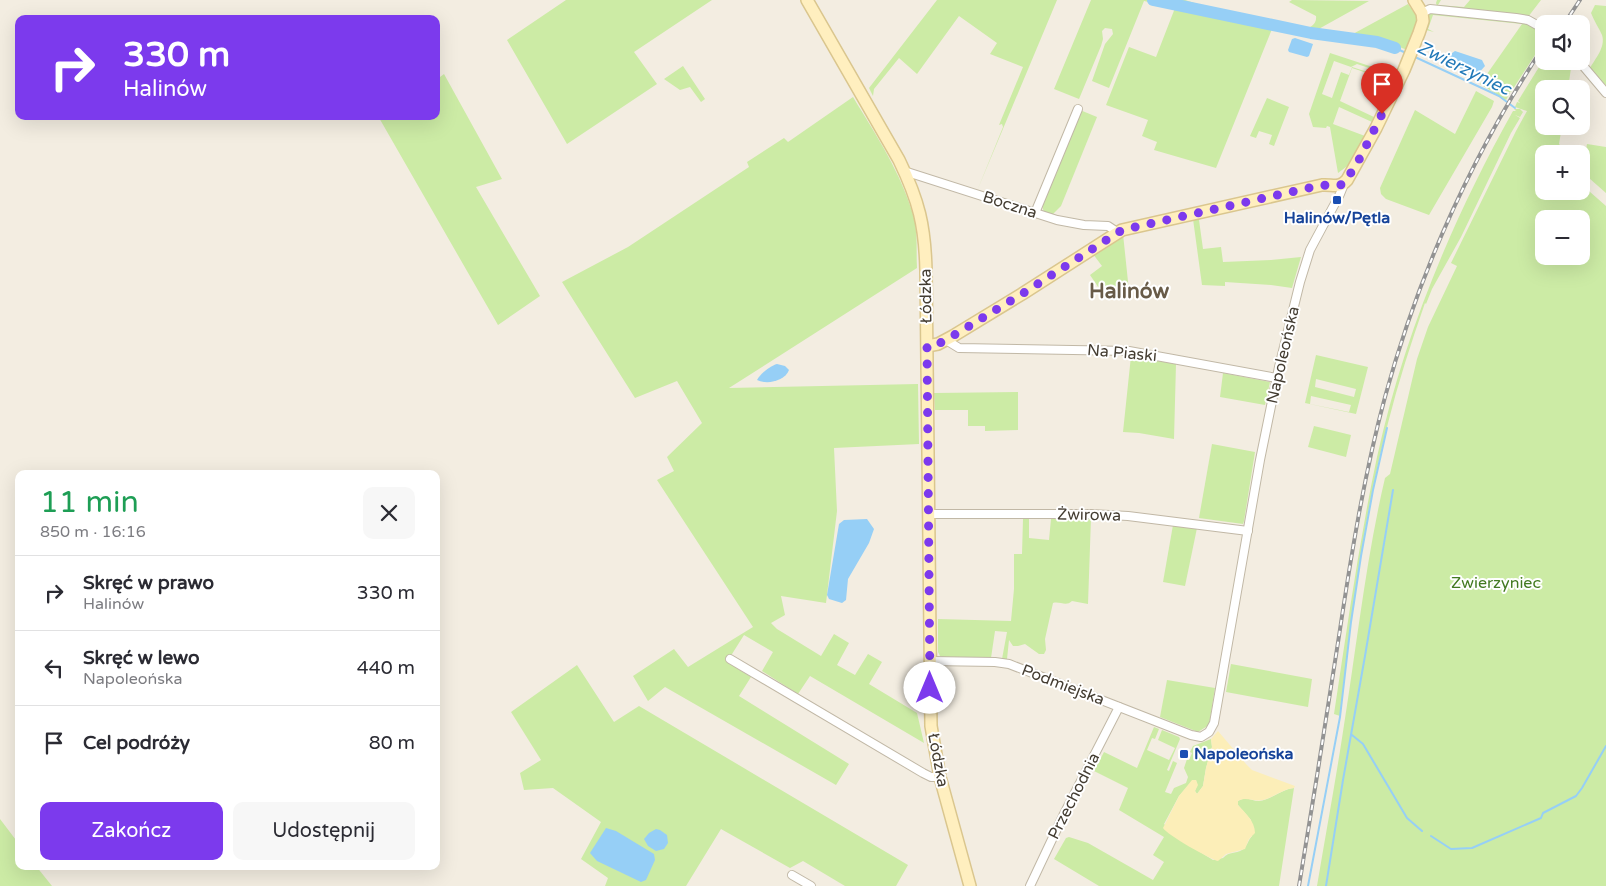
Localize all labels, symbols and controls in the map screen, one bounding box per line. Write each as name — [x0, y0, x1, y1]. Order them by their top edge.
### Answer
map controls — [1535, 15, 1590, 265]
button: sound — [1535, 15, 1590, 70]
text: 330 m — [123, 34, 230, 76]
icon: right — [40, 35, 105, 100]
water label: Zwierzyniec — [1414, 36, 1516, 101]
pin — [1361, 63, 1403, 114]
icon: arrive — [1368, 70, 1396, 98]
text: Halinów — [123, 76, 207, 102]
button: search — [1535, 80, 1590, 135]
button: + — [1535, 145, 1590, 200]
street label: Boczna — [980, 187, 1040, 223]
marker: Halinów/Pętla — [1331, 194, 1343, 206]
place label: Halinów/Pętla — [1284, 208, 1390, 228]
button: − — [1535, 210, 1590, 265]
street label: Łódzka — [916, 269, 936, 323]
district label: Halinów — [1089, 279, 1169, 304]
street label: Napoleońska — [1262, 304, 1304, 406]
street label: Na Piaski — [1086, 340, 1158, 366]
text: 11 min — [40, 484, 139, 521]
button: close — [363, 487, 415, 539]
street label: Żwirowa — [1057, 504, 1121, 526]
text: 850 m · 16:16 — [40, 522, 146, 542]
text: Skręć w prawo — [83, 572, 214, 594]
park label: Zwierzyniec — [1451, 573, 1541, 593]
icon: right — [40, 579, 68, 607]
text: 330 m — [357, 582, 415, 604]
text: Halinów — [83, 594, 144, 614]
text: Skręć w lewo — [83, 647, 200, 669]
icon: left — [40, 654, 68, 682]
text: 440 m — [357, 657, 415, 679]
street label: Podmiejska — [1019, 660, 1107, 710]
position arrow — [903, 661, 955, 713]
text: Napoleońska — [83, 669, 182, 689]
icon: arrive — [40, 729, 68, 757]
street label: Łódzka — [923, 731, 953, 789]
text: Cel podróży — [83, 732, 190, 754]
text: 80 m — [369, 732, 415, 754]
place label: Napoleońska — [1194, 744, 1293, 764]
marker: Napoleońska — [1178, 748, 1190, 760]
street label: Przechodnia — [1044, 749, 1104, 843]
button: Zakończ — [40, 802, 223, 860]
button: Udostępnij — [233, 802, 415, 860]

